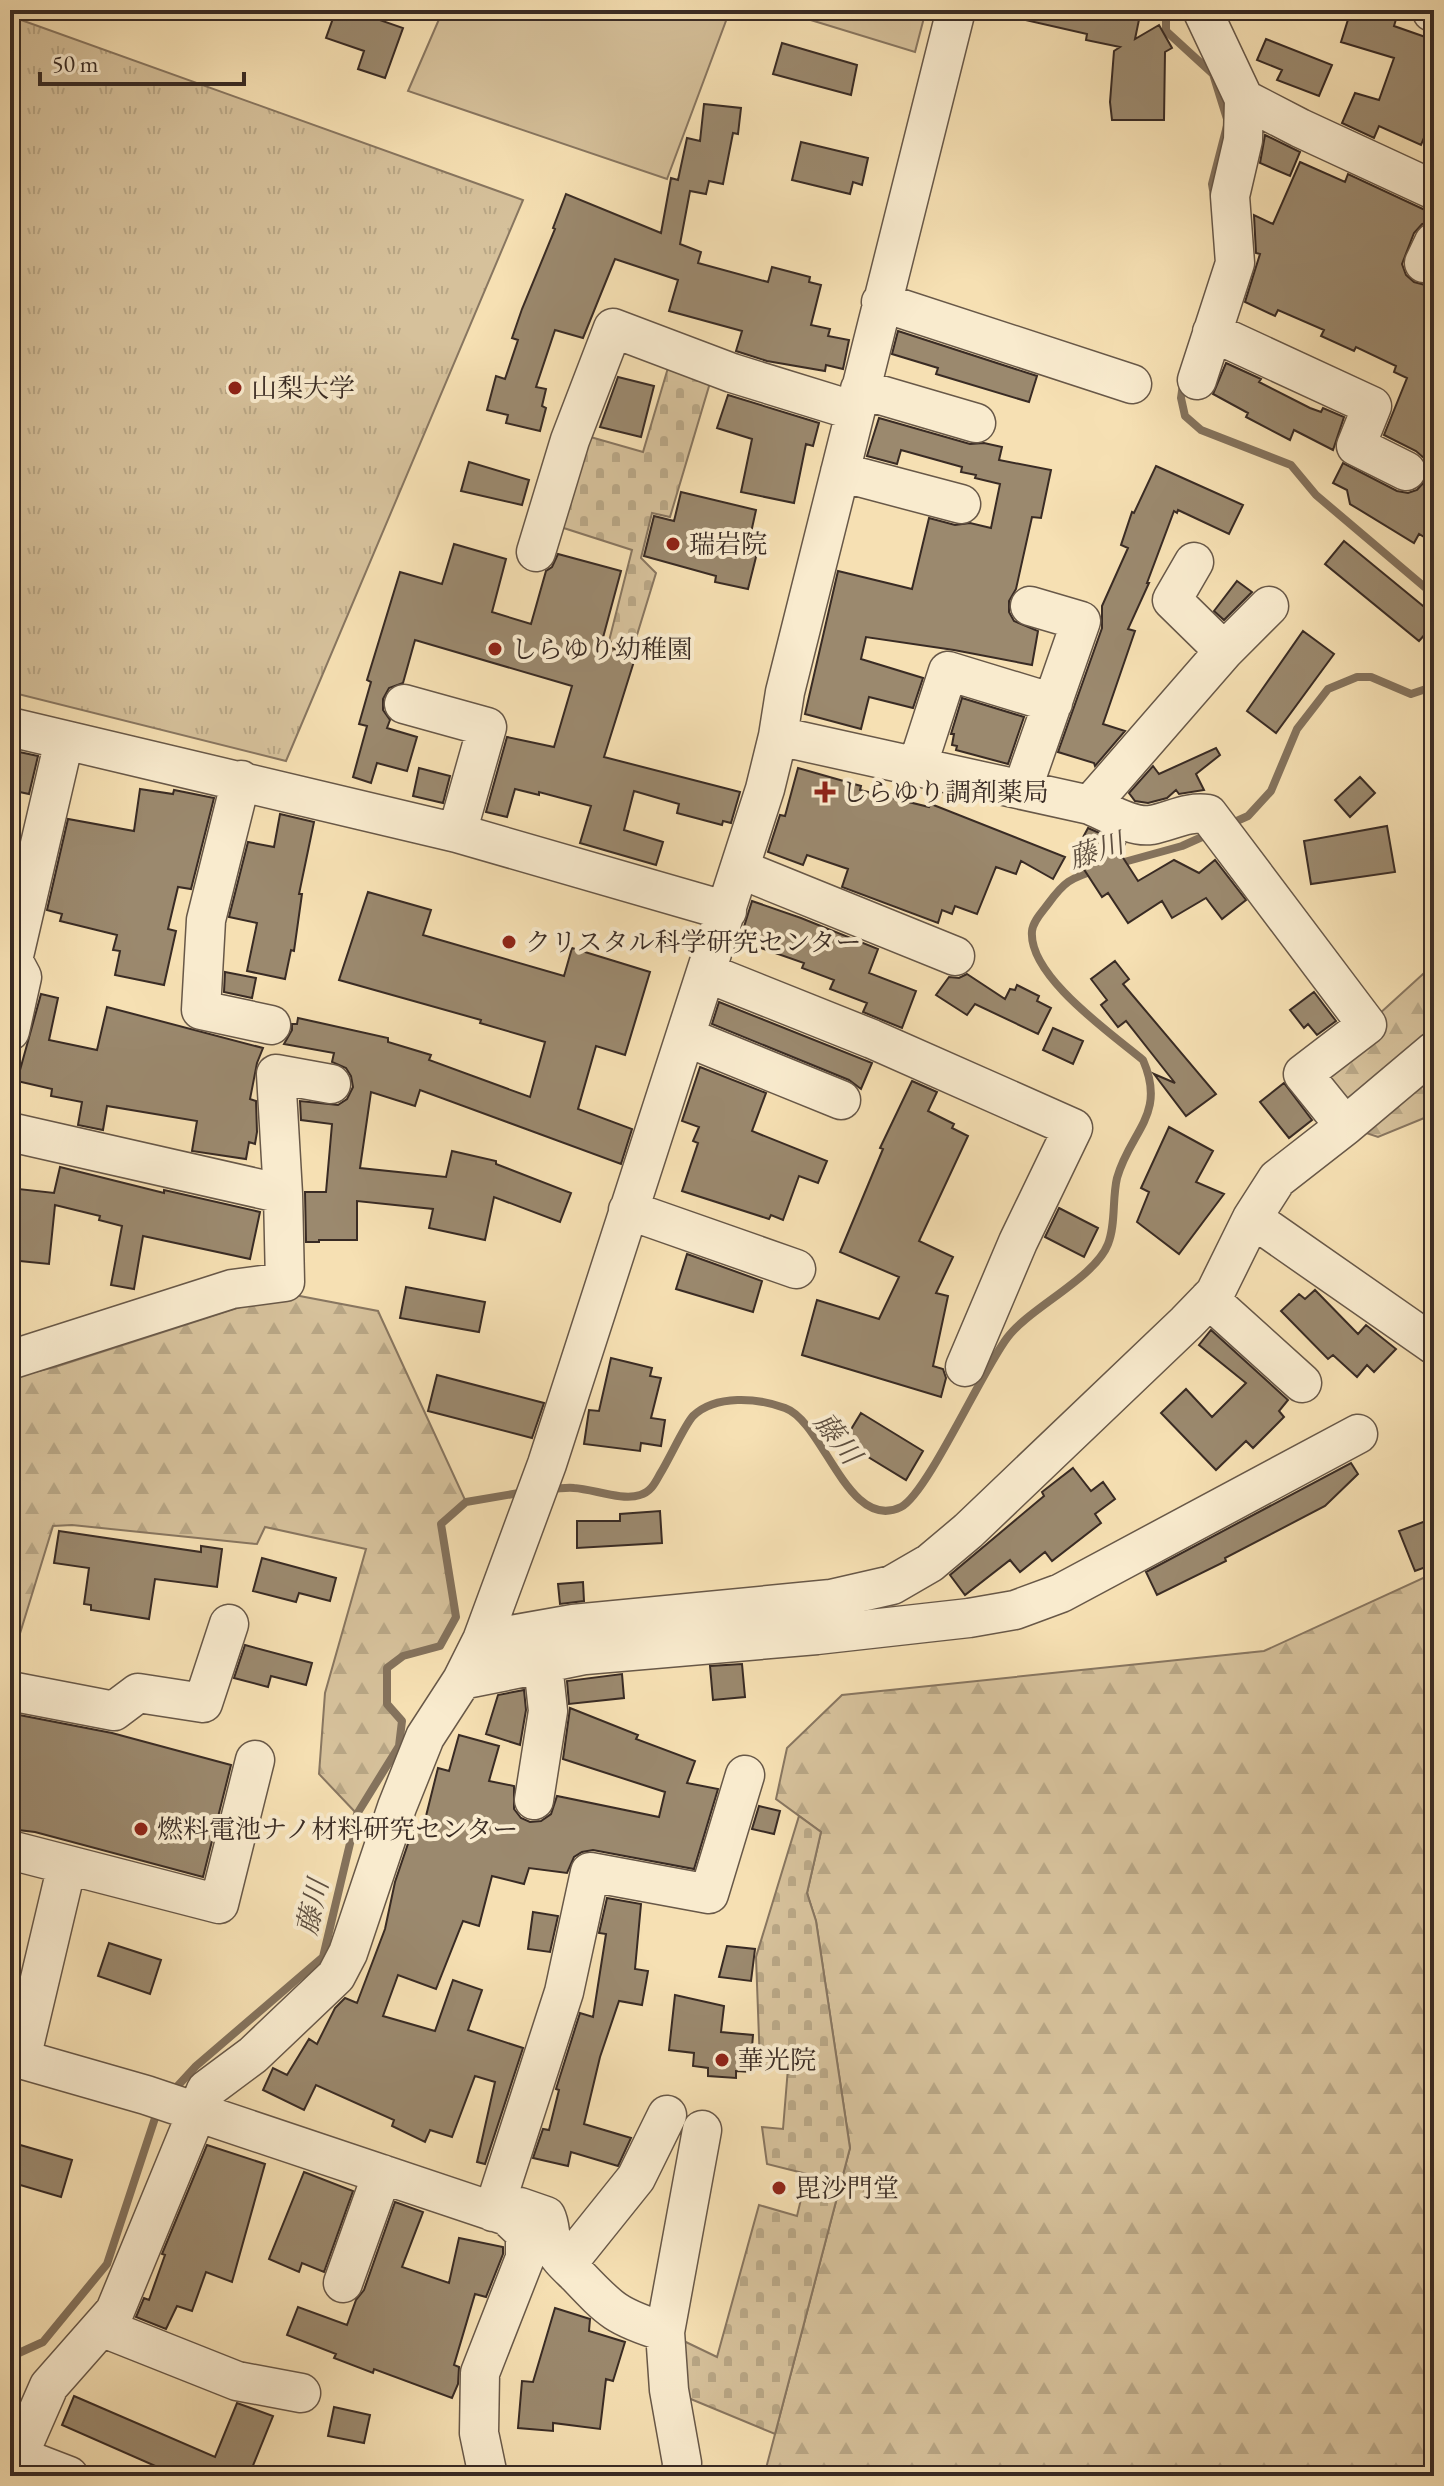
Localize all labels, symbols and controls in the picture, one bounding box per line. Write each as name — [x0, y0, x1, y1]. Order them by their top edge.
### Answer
scale bar — [40, 36, 244, 86]
text: 50 m — [52, 48, 99, 79]
place label: 山梨大学 — [251, 371, 355, 405]
marker: 山梨大学 — [226, 379, 244, 397]
place label: 瑞岩院 — [689, 527, 767, 561]
marker: 瑞岩院 — [664, 535, 682, 553]
place label: しらゆり幼稚園 — [511, 632, 693, 666]
marker: しらゆり幼稚園 — [486, 640, 504, 658]
place label: しらゆり調剤薬局 — [841, 775, 1049, 809]
marker: しらゆり調剤薬局 — [816, 783, 834, 801]
water label: 藤川 — [1064, 823, 1131, 876]
place label: クリスタル科学研究センター — [525, 925, 861, 959]
marker: クリスタル科学研究センター — [500, 933, 518, 951]
water label: 藤川 — [807, 1405, 871, 1474]
place label: 燃料電池ナノ材料研究センター — [157, 1812, 518, 1846]
marker: 燃料電池ナノ材料研究センター — [132, 1820, 150, 1838]
water label: 藤川 — [288, 1873, 337, 1938]
place label: 華光院 — [738, 2043, 816, 2077]
marker: 華光院 — [713, 2051, 731, 2069]
place label: 毘沙門堂 — [795, 2171, 899, 2205]
marker: 毘沙門堂 — [770, 2179, 788, 2197]

